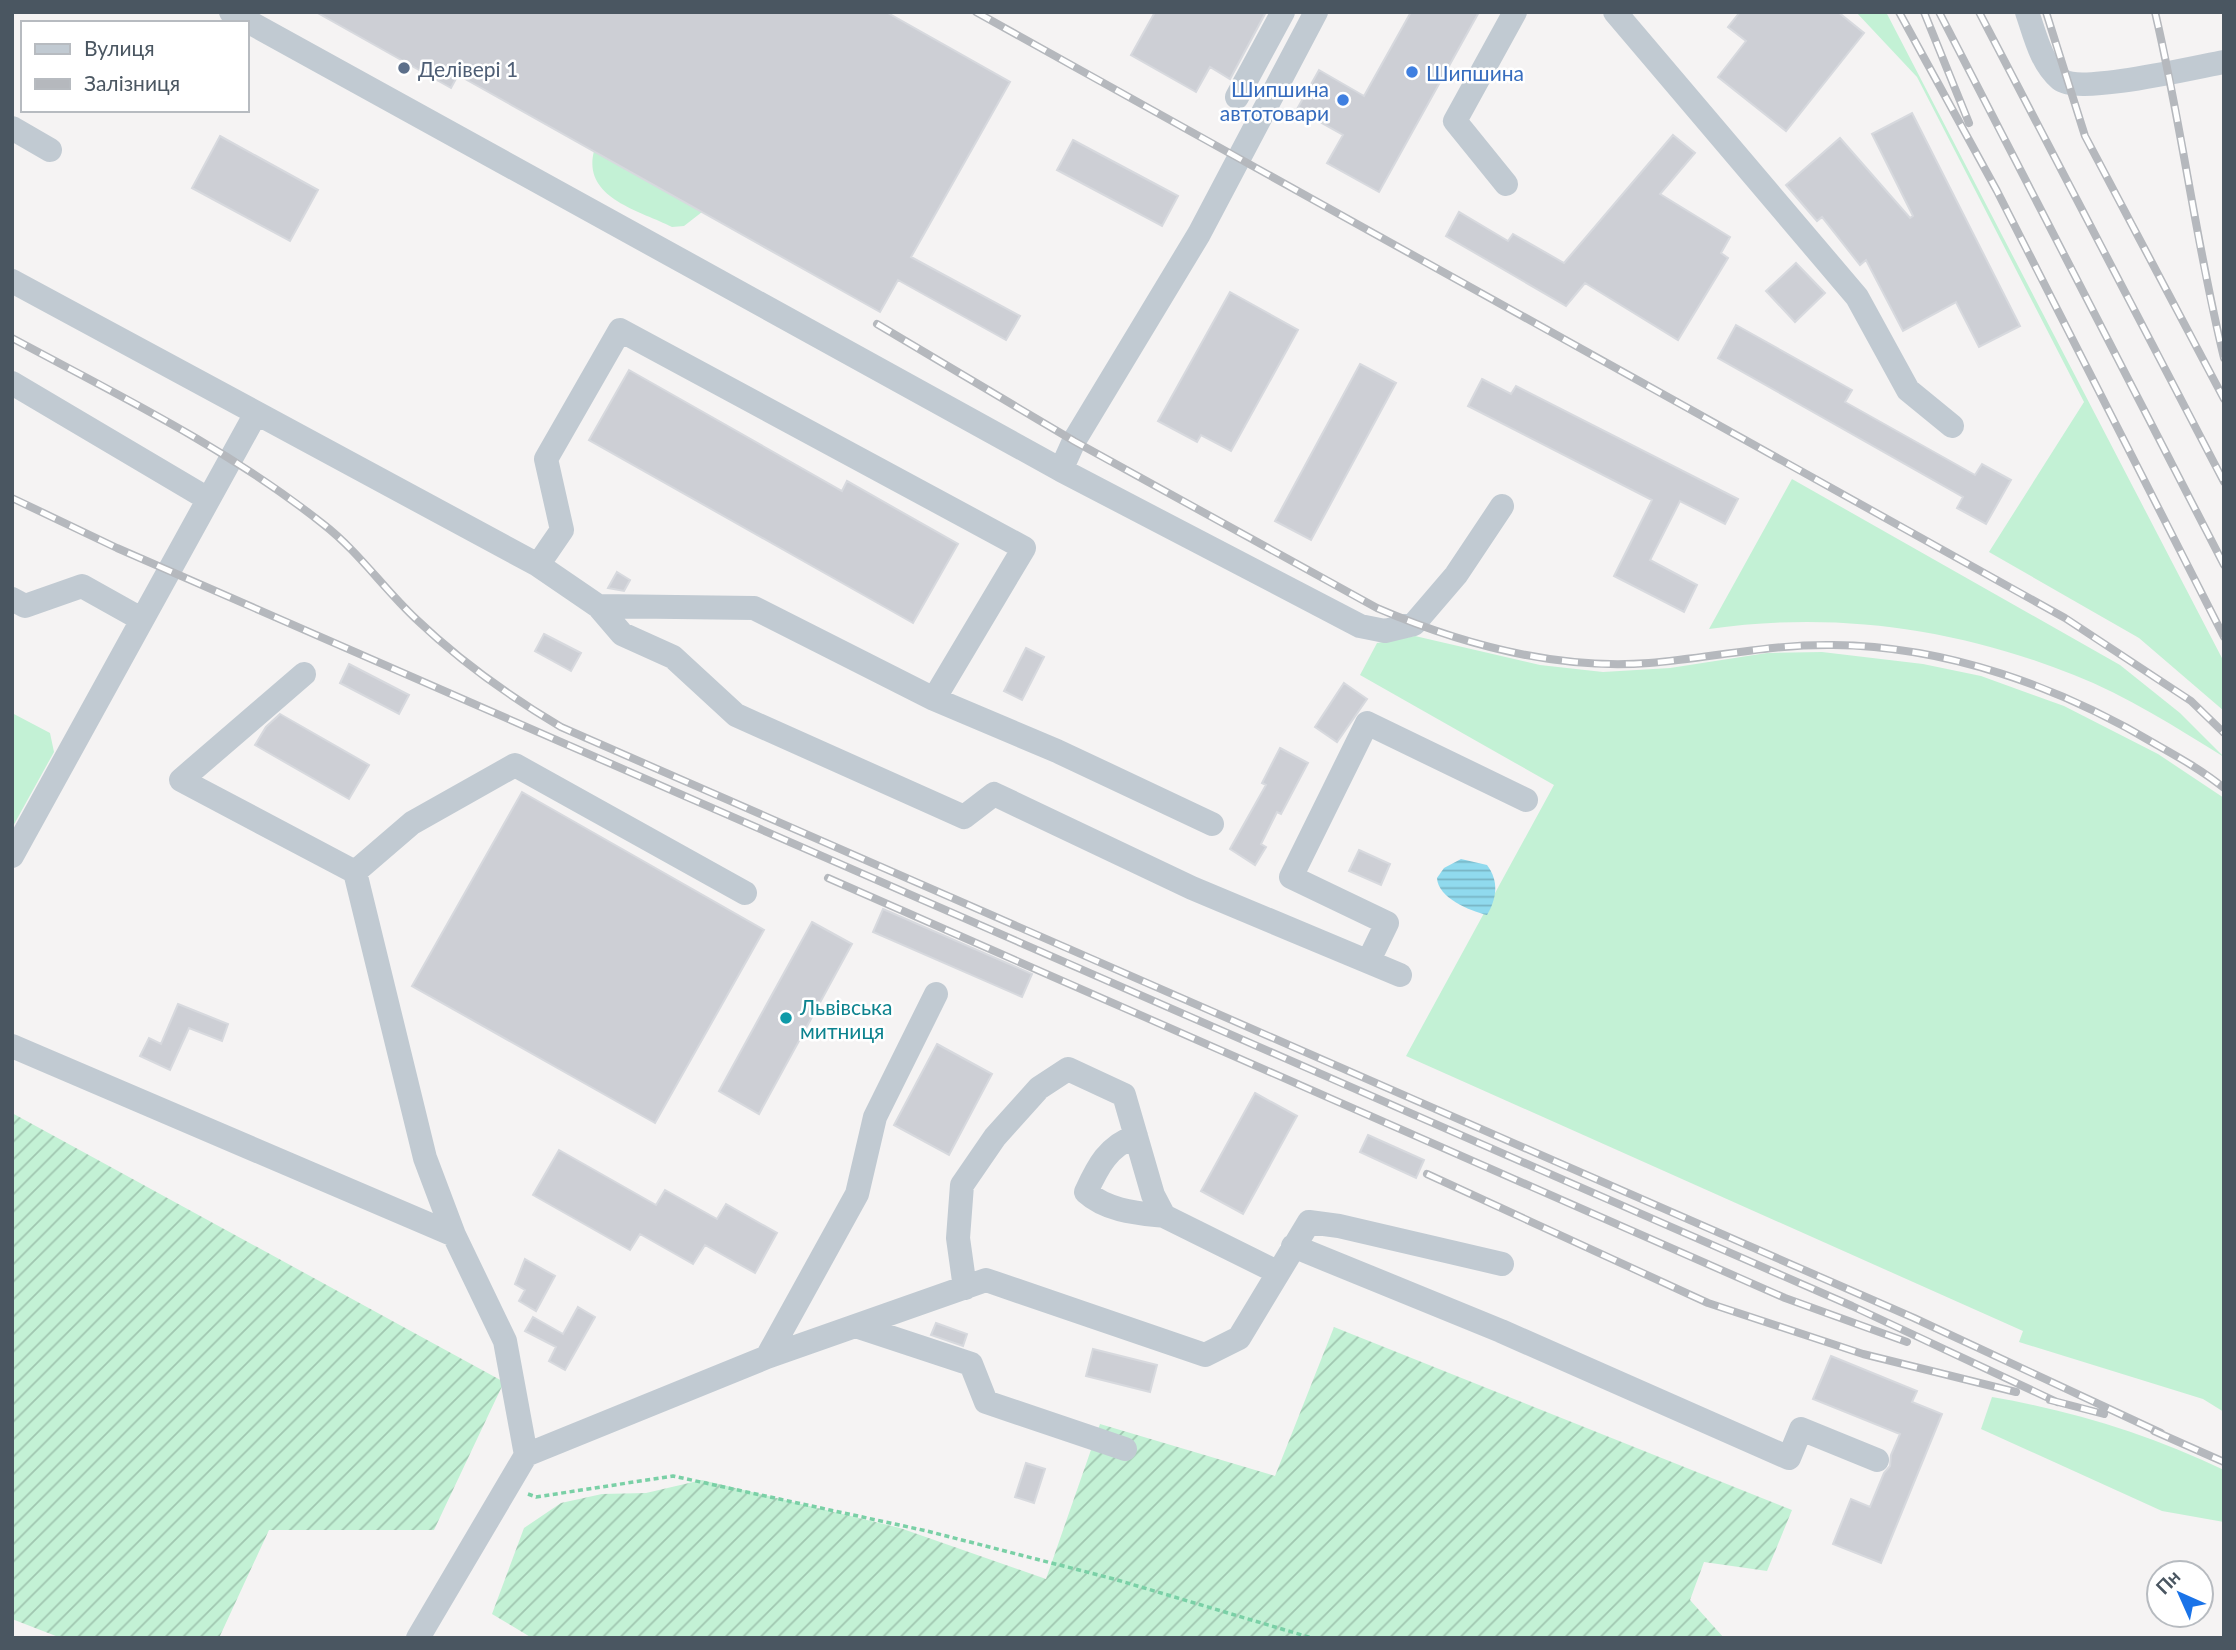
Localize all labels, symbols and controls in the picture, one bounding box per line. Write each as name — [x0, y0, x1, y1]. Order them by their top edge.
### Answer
legend — [21, 21, 248, 112]
text: Вулиця — [84, 35, 155, 60]
place label: Делівері 1 — [418, 56, 518, 81]
marker: Делівері 1 — [396, 60, 412, 76]
place label: Шипшина — [1426, 60, 1524, 85]
marker: Шипшина — [1404, 64, 1420, 80]
text: Залізниця — [84, 70, 180, 95]
place label: Шипшина автотовари — [1220, 76, 1329, 125]
marker: Шипшина автотовари — [1335, 92, 1351, 108]
place label: Львівська митниця — [799, 994, 892, 1043]
marker: Львівська митниця — [778, 1010, 794, 1026]
north arrow — [2145, 1559, 2215, 1629]
text: Пн — [2151, 1565, 2185, 1599]

